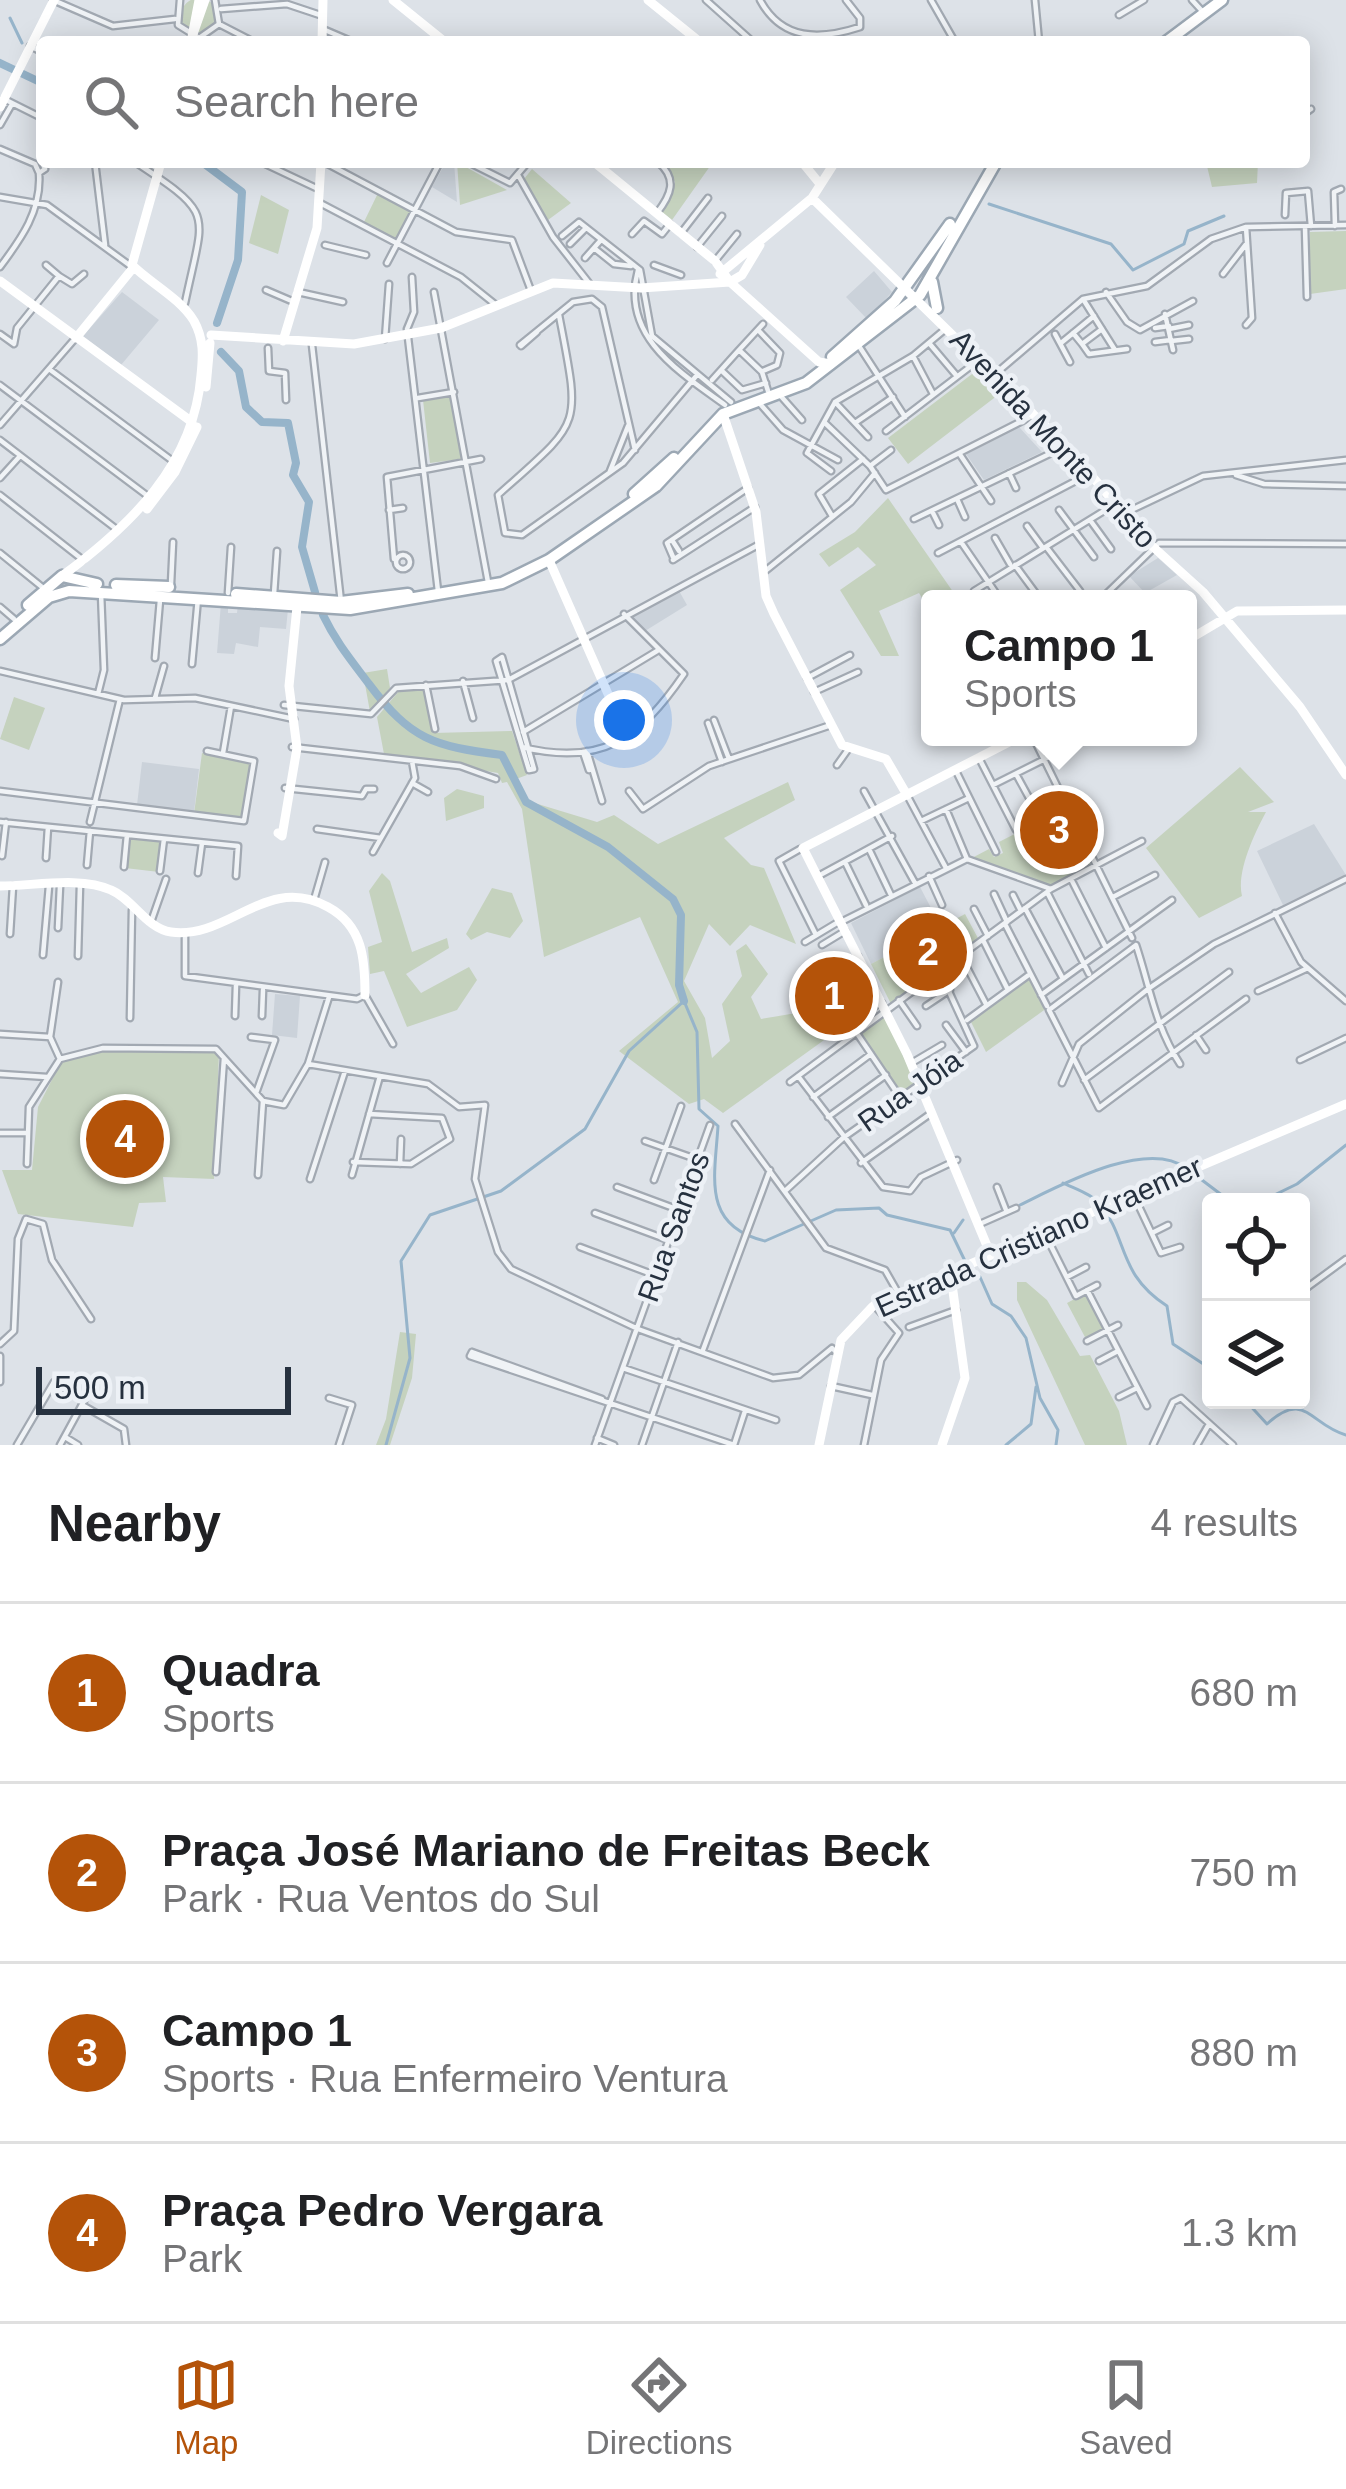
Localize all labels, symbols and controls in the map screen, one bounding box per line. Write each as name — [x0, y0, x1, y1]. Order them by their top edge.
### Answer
search box — [36, 36, 1310, 168]
icon: search — [78, 69, 144, 135]
text: Search here — [174, 76, 419, 127]
street label: Avenida Monte Cristo — [944, 323, 1163, 555]
popup — [921, 590, 1197, 746]
text: Campo 1 — [964, 620, 1154, 671]
text: Sports — [964, 672, 1077, 715]
your location — [594, 690, 654, 750]
pin: 3 — [1020, 785, 1098, 875]
pin: 2 — [889, 907, 967, 997]
pin: 1 — [795, 951, 873, 1041]
street label: Rua Jóia — [852, 1043, 968, 1138]
pin: 4 — [86, 1094, 164, 1184]
street label: Rua Santos — [631, 1148, 716, 1306]
street label: Estrada Cristiano Kraemer — [871, 1150, 1207, 1324]
map controls — [1202, 1193, 1310, 1409]
button: locate — [1202, 1193, 1310, 1301]
button: layers — [1202, 1301, 1310, 1409]
scale bar — [36, 1361, 291, 1414]
text: 500 m — [54, 1369, 146, 1406]
text: Nearby — [48, 1495, 221, 1552]
text: 4 results — [1151, 1501, 1298, 1544]
text: Quadra — [162, 1645, 320, 1696]
text: 1 — [76, 1671, 98, 1714]
text: 680 m — [1190, 1671, 1298, 1714]
text: Sports — [162, 1697, 275, 1740]
text: Praça José Mariano de Freitas Beck — [162, 1825, 930, 1876]
text: 2 — [76, 1851, 98, 1894]
text: 750 m — [1190, 1851, 1298, 1894]
text: Park · Rua Ventos do Sul — [162, 1877, 600, 1920]
text: Campo 1 — [162, 2005, 352, 2056]
text: 3 — [76, 2031, 98, 2074]
text: 880 m — [1190, 2031, 1298, 2074]
text: Sports · Rua Enfermeiro Ventura — [162, 2057, 728, 2100]
text: Praça Pedro Vergara — [162, 2185, 602, 2236]
text: 4 — [76, 2211, 98, 2254]
text: 1.3 km — [1181, 2211, 1298, 2254]
text: Park — [162, 2237, 242, 2280]
tab: Map — [173, 2352, 239, 2462]
tab: Directions — [586, 2352, 733, 2462]
tab: Saved — [1079, 2352, 1173, 2462]

